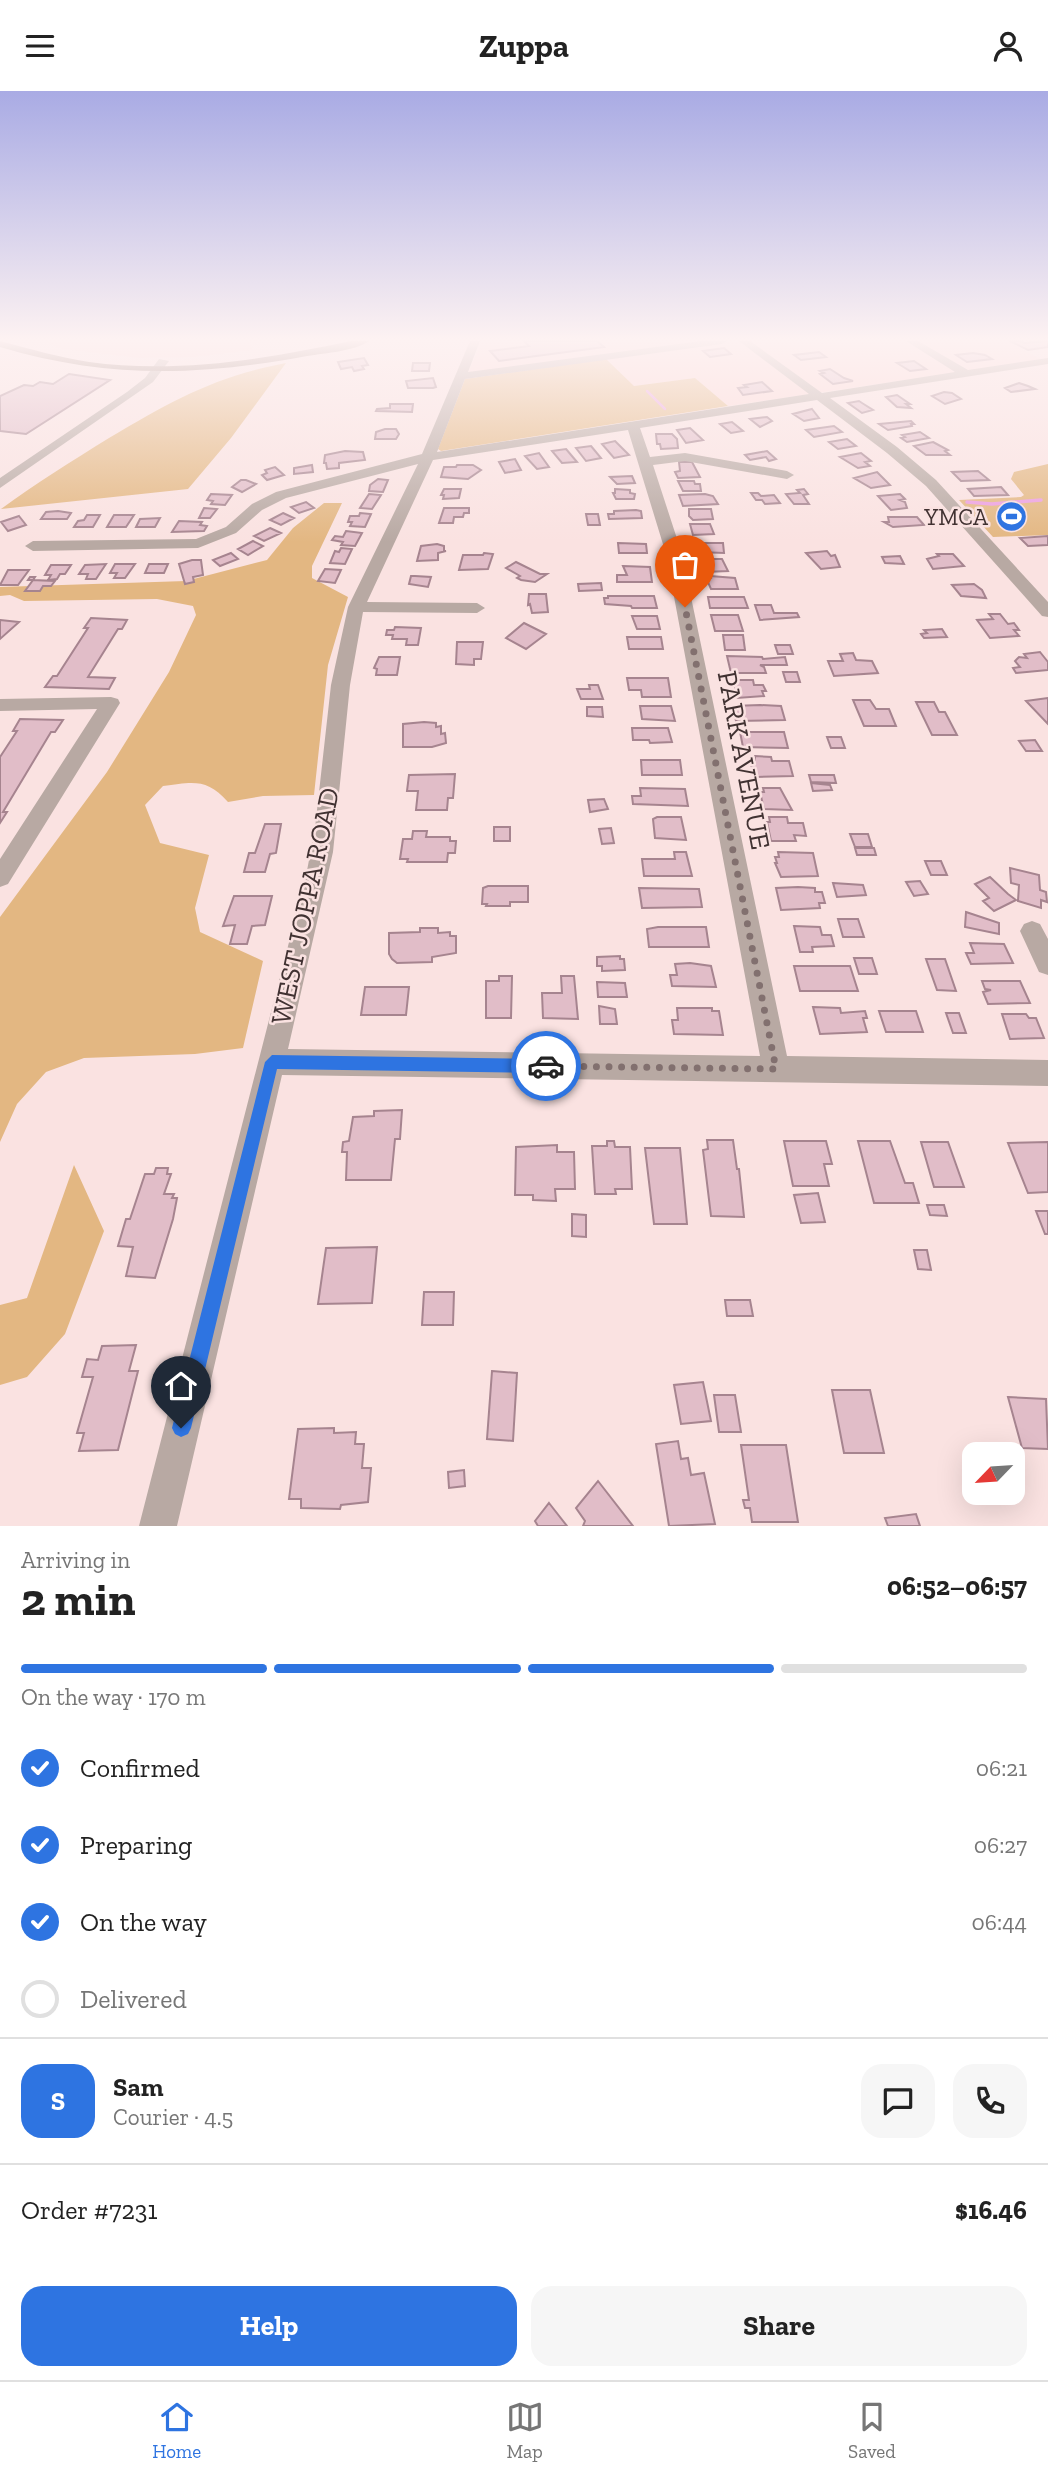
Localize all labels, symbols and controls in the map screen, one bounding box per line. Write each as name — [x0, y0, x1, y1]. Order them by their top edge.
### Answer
icon: menu — [21, 27, 59, 65]
text: Zuppa — [479, 27, 569, 65]
icon: person — [989, 27, 1027, 65]
sports icon: YMCA — [994, 500, 1028, 534]
place label: YMCA — [923, 503, 989, 531]
pin — [655, 535, 715, 607]
icon: bag — [666, 546, 704, 584]
street label: PARK AVENUE — [711, 668, 777, 852]
street label: WEST JOPPA ROAD — [264, 784, 346, 1028]
courier — [511, 1031, 581, 1101]
icon: car — [527, 1047, 565, 1085]
pin — [151, 1356, 211, 1428]
icon: home — [162, 1367, 200, 1405]
north arrow — [962, 1442, 1026, 1505]
map controls — [962, 1442, 1025, 1505]
text: Arriving in — [21, 1546, 130, 1574]
text: 06:52–06:57 — [887, 1570, 1027, 1602]
text: 2 min — [21, 1572, 136, 1627]
text: On the way · 170 m — [21, 1683, 206, 1711]
icon: check — [21, 1749, 59, 1787]
text: Confirmed — [80, 1752, 200, 1784]
text: 06:21 — [976, 1754, 1027, 1782]
icon: check — [21, 1826, 59, 1864]
text: Preparing — [80, 1829, 192, 1861]
text: 06:27 — [974, 1831, 1027, 1859]
icon: check — [21, 1903, 59, 1941]
text: On the way — [80, 1906, 207, 1938]
text: 06:44 — [972, 1908, 1027, 1936]
text: Delivered — [80, 1983, 187, 2015]
button: chat — [861, 2064, 935, 2138]
button: phone — [953, 2064, 1027, 2138]
text: Sam — [113, 2071, 163, 2103]
text: S — [51, 2085, 65, 2117]
text: Courier · 4.5 — [113, 2103, 233, 2131]
text: Order #7231 — [21, 2194, 158, 2226]
text: $16.46 — [955, 2194, 1027, 2226]
button: Help — [21, 2286, 517, 2366]
button: Share — [531, 2286, 1027, 2366]
tab: Home — [152, 2398, 201, 2463]
tab: Map — [506, 2398, 544, 2463]
tab: Saved — [848, 2398, 896, 2463]

